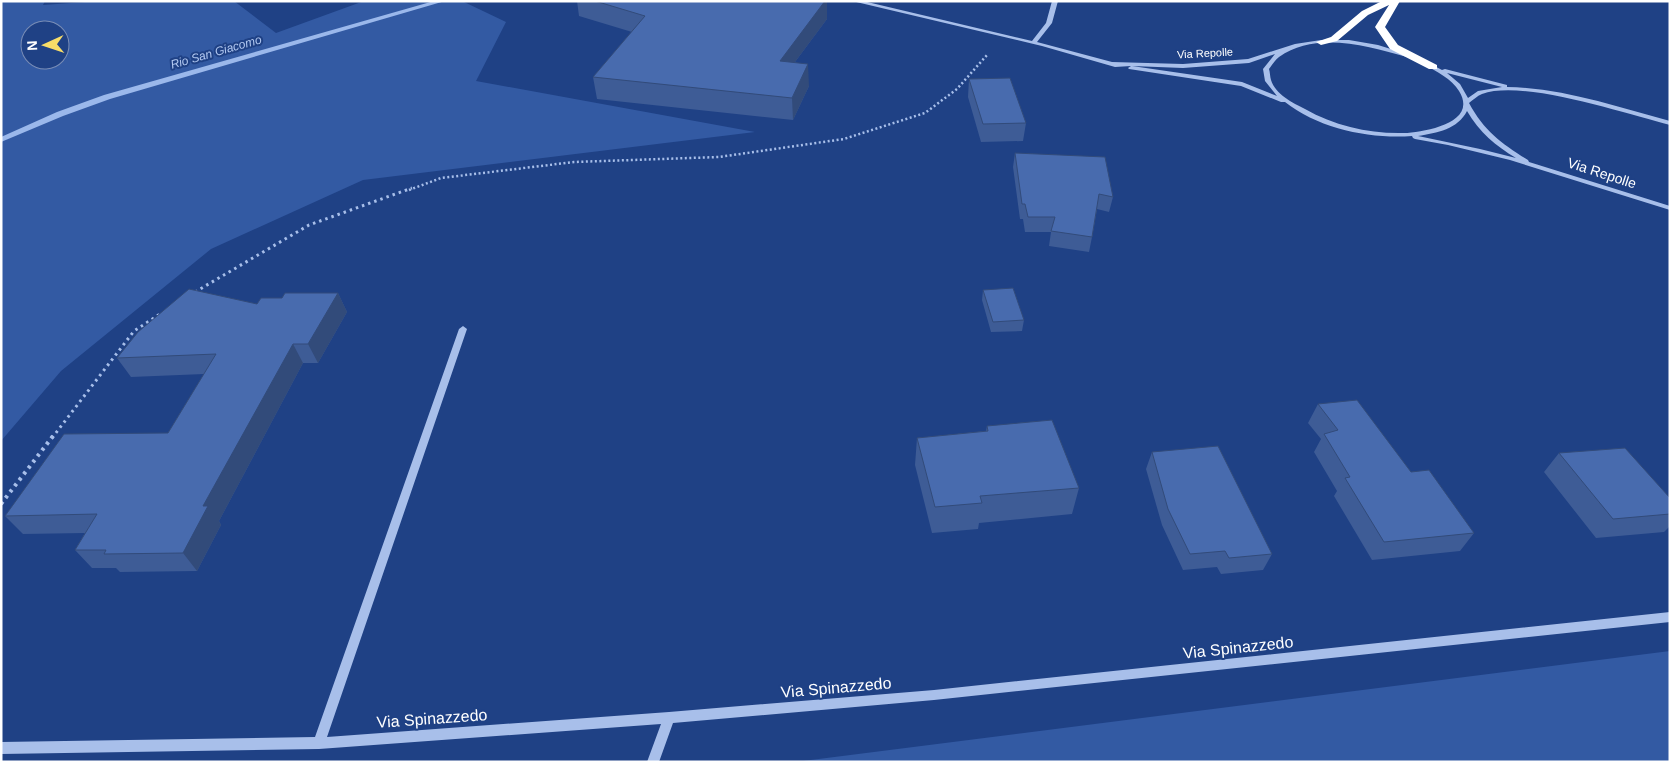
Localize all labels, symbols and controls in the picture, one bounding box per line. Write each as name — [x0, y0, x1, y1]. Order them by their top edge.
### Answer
north arrow — [20, 20, 70, 70]
water label: Rio San Giacomo — [169, 32, 263, 72]
text: N — [24, 40, 40, 51]
street label: Via Repolle — [1177, 46, 1233, 60]
street label: Via Repolle — [1566, 154, 1639, 192]
street label: Via Spinazzedo — [1182, 633, 1294, 662]
street label: Via Spinazzedo — [780, 674, 892, 701]
street label: Via Spinazzedo — [376, 706, 488, 731]

